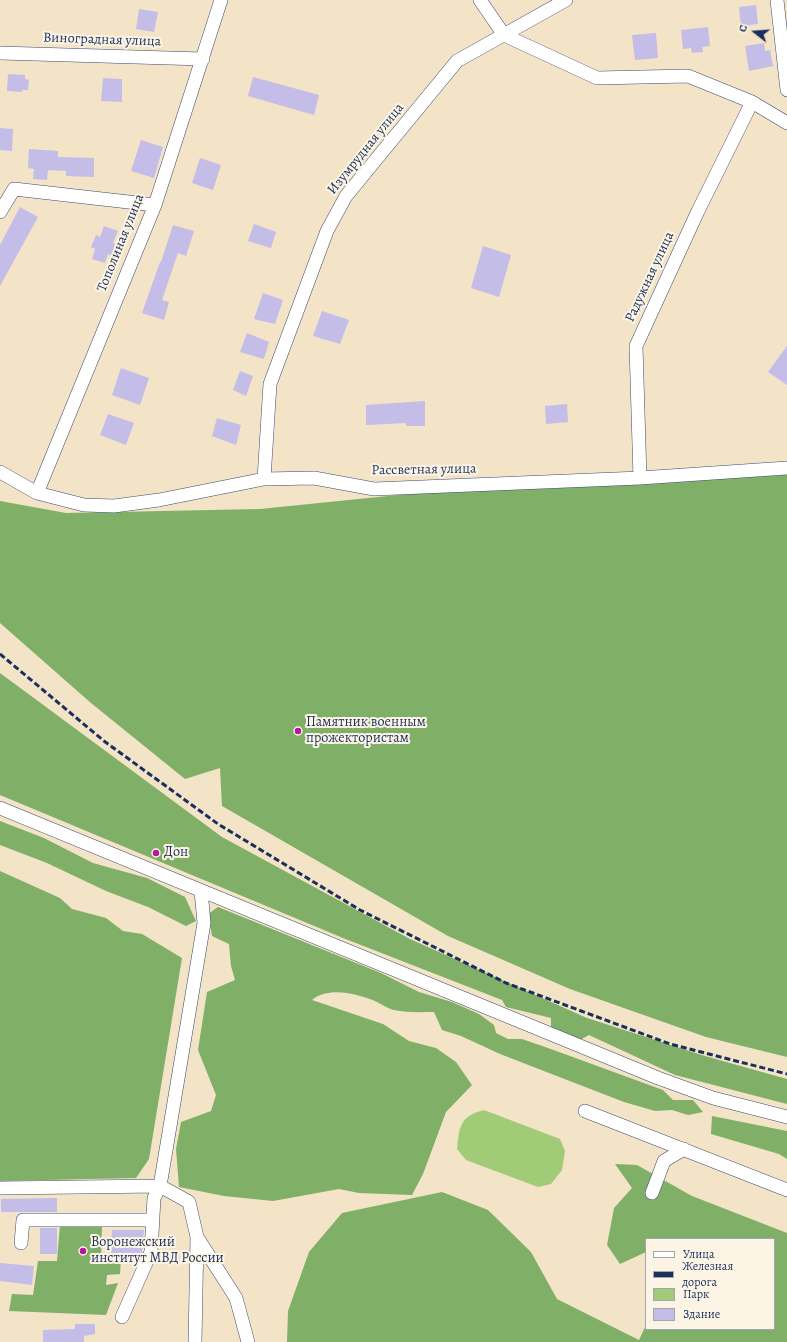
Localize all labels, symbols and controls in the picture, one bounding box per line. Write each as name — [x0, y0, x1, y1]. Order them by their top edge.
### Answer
north arrow — [735, 12, 775, 52]
text: С — [735, 23, 751, 34]
street label: Виноградная улица — [43, 30, 161, 50]
street label: Изумрудная улица — [324, 100, 408, 198]
street label: Тополиная улица — [94, 192, 148, 294]
street label: Радужная улица — [622, 229, 678, 325]
street label: Рассветная улица — [371, 461, 477, 479]
place label: Памятник военным прожектористам — [306, 715, 426, 748]
marker: Памятник военным прожектористам — [293, 726, 303, 736]
place label: Дон — [164, 845, 188, 861]
marker: Дон — [151, 848, 161, 858]
place label: Воронежский институт МВД России — [91, 1235, 224, 1268]
legend — [645, 1238, 775, 1330]
marker: Воронежский институт МВД России — [78, 1246, 88, 1256]
text: Улица — [683, 1246, 714, 1262]
text: Железная дорога — [682, 1258, 733, 1290]
text: Парк — [683, 1286, 709, 1302]
text: Здание — [683, 1306, 720, 1322]

